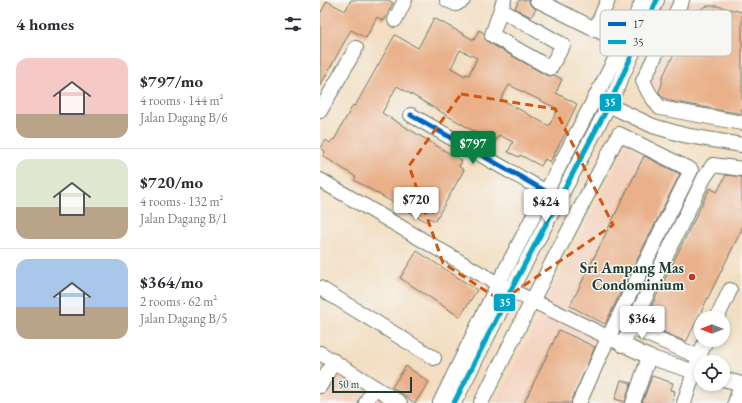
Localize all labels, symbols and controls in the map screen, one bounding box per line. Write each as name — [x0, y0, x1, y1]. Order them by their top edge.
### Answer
legend — [600, 10, 732, 56]
text: 4 homes — [16, 13, 74, 35]
icon: filters — [282, 13, 304, 35]
text: 17 — [633, 17, 644, 31]
text: 35 — [633, 35, 644, 49]
text: $797/mo — [140, 70, 203, 92]
icon: home — [48, 74, 96, 122]
text: 4 rooms · 144 m² — [140, 92, 224, 109]
line badge: 35 — [599, 93, 622, 112]
text: 35 — [604, 95, 616, 109]
text: Jalan Dagang B/6 — [140, 109, 227, 126]
pin: $797 — [449, 131, 497, 165]
text: $797 — [460, 135, 486, 152]
text: $720/mo — [140, 171, 203, 193]
icon: home — [48, 175, 96, 223]
pin: $720 — [392, 187, 440, 221]
pin: $424 — [522, 189, 570, 223]
text: $720 — [403, 191, 429, 208]
text: 4 rooms · 132 m² — [140, 193, 224, 210]
text: $424 — [533, 193, 559, 210]
text: Jalan Dagang B/1 — [140, 210, 227, 227]
place label: Sri Ampang Mas Condominium — [580, 258, 684, 294]
text: $364/mo — [140, 271, 203, 293]
marker: Sri Ampang Mas Condominium — [687, 272, 697, 282]
icon: home — [48, 275, 96, 323]
text: 2 rooms · 62 m² — [140, 293, 217, 310]
line badge: 35 — [493, 293, 516, 312]
text: 35 — [499, 295, 511, 309]
pin: $364 — [618, 306, 666, 340]
text: Jalan Dagang B/5 — [140, 310, 227, 327]
text: $364 — [629, 310, 655, 327]
north arrow — [694, 311, 730, 347]
map controls — [694, 311, 730, 391]
button: locate — [694, 355, 730, 391]
scale bar — [332, 375, 412, 394]
text: 50 m — [338, 377, 359, 391]

